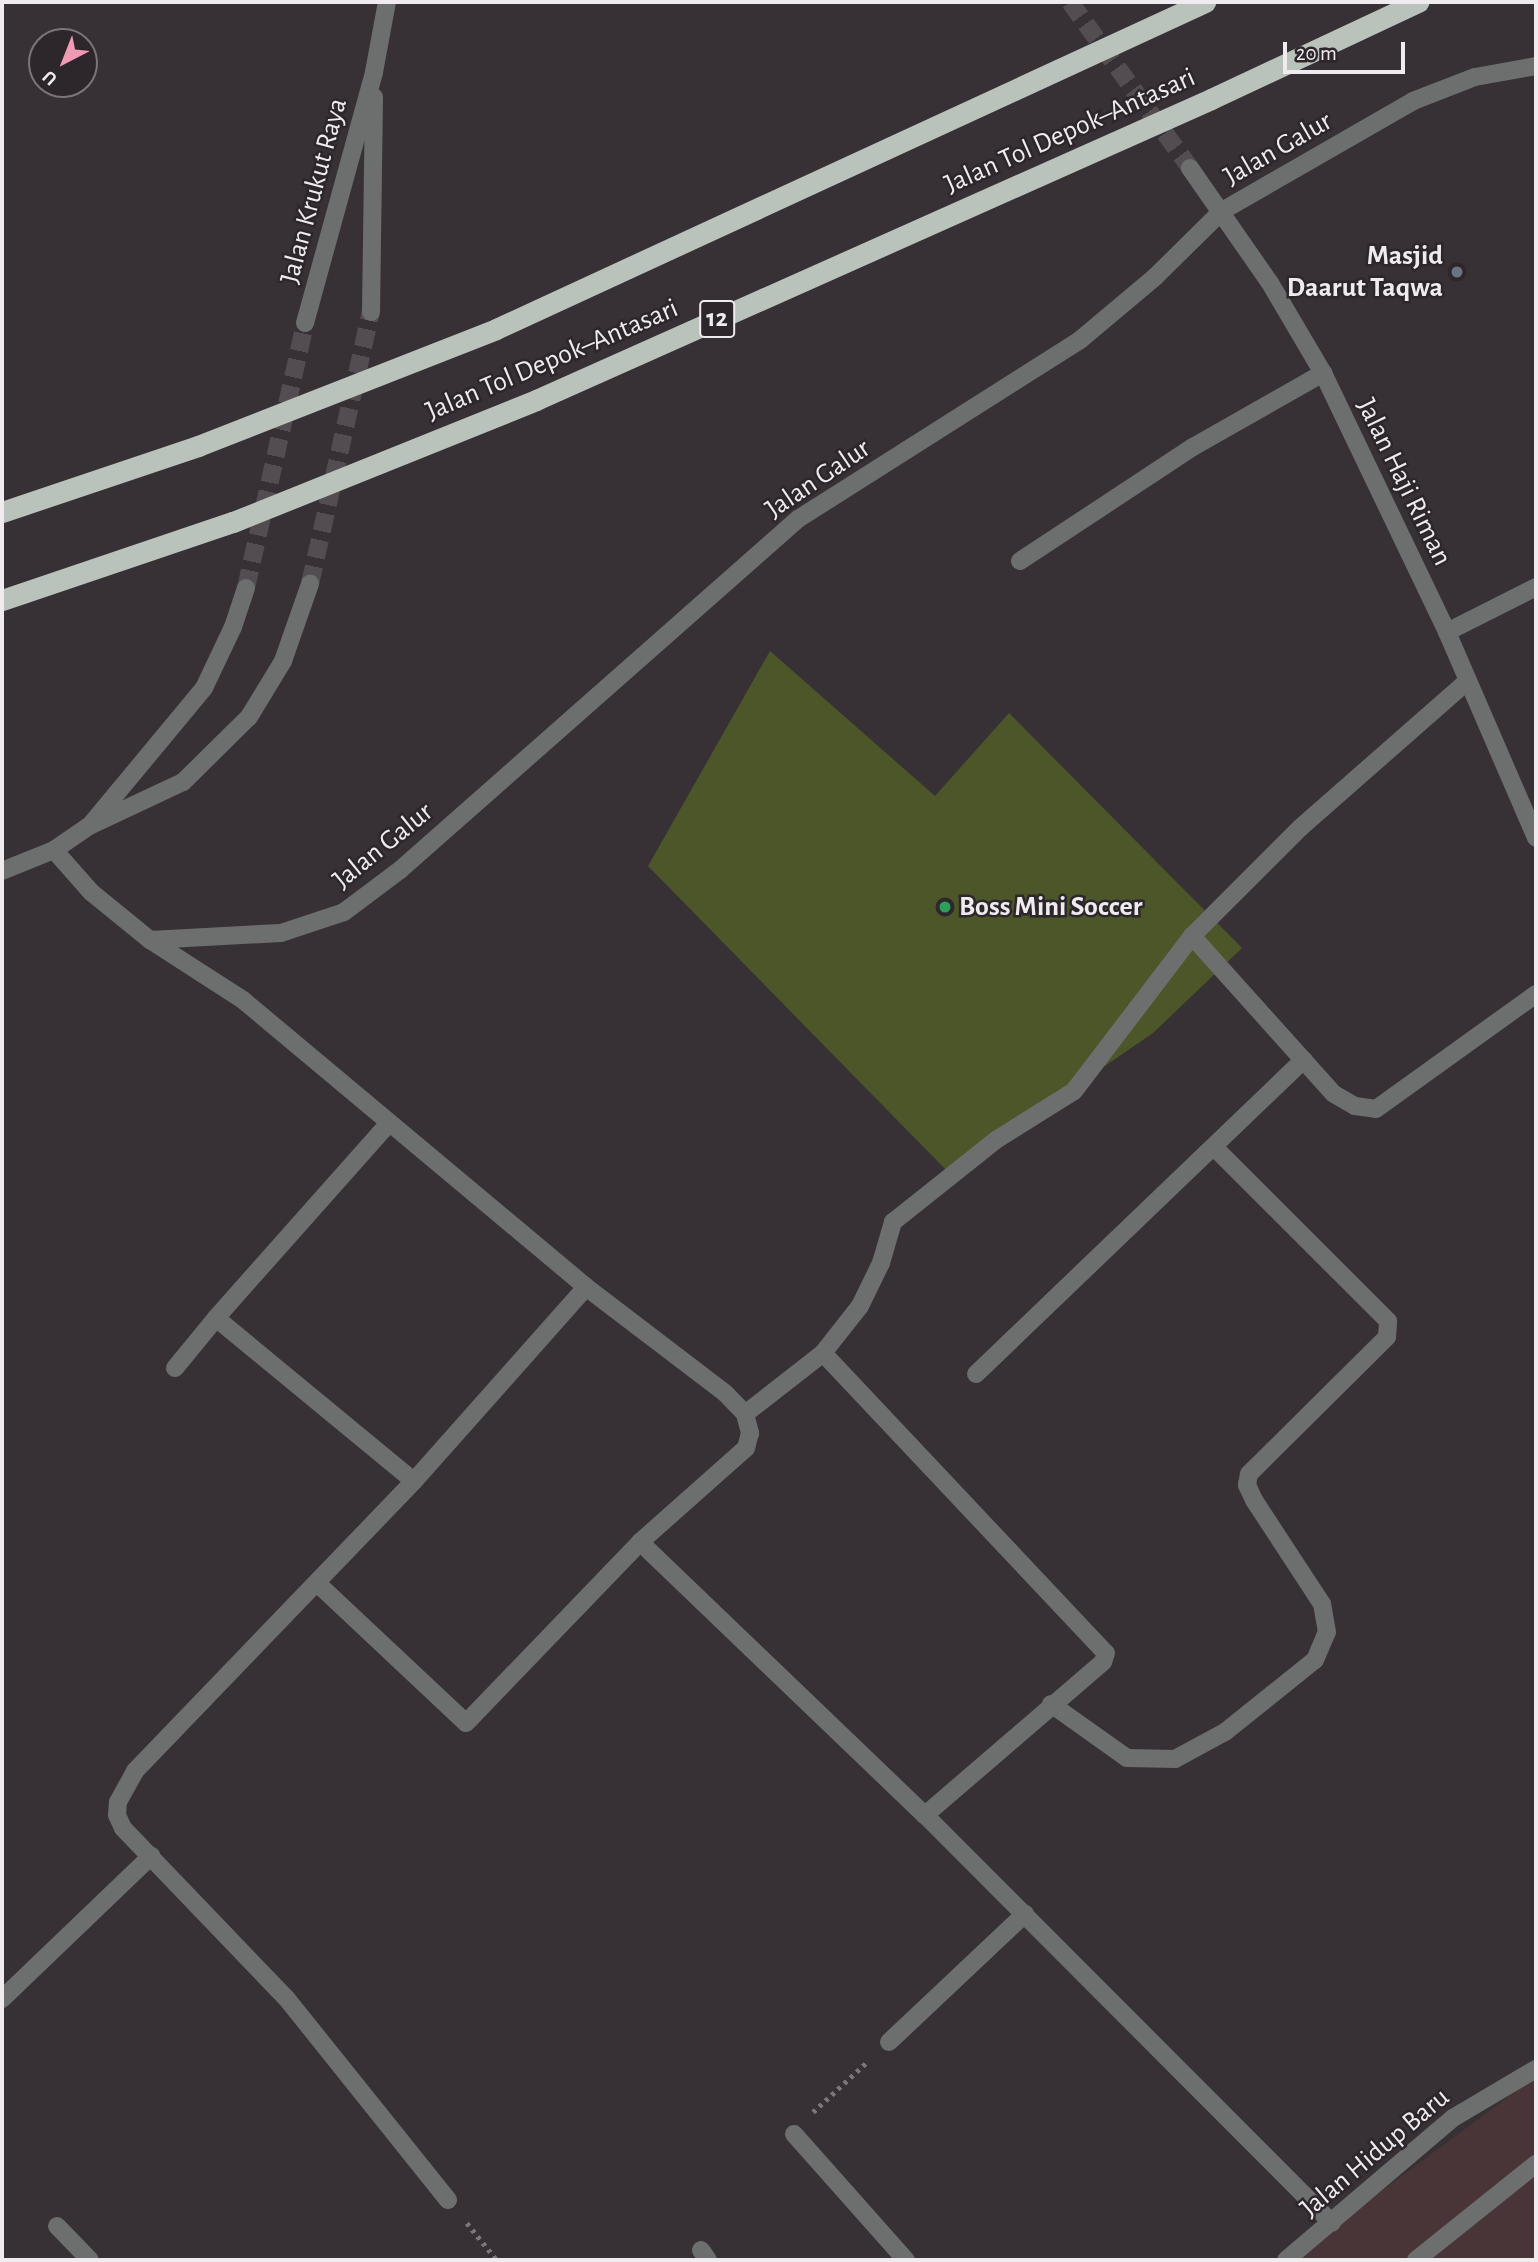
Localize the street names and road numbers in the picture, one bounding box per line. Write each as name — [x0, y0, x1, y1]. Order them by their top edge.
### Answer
street label: Jalan Tol Depok–Antasari — [939, 61, 1201, 201]
street label: Jalan Krukut Raya — [273, 95, 355, 287]
street label: Jalan Galur — [1218, 105, 1338, 193]
street label: Jalan Tol Depok–Antasari — [421, 292, 683, 428]
road number: 12 — [698, 296, 736, 342]
street label: Jalan Haji Riman — [1349, 393, 1459, 571]
street label: Jalan Galur — [759, 432, 877, 526]
street label: Jalan Galur — [326, 795, 440, 897]
street label: Jalan Hidup Baru — [1294, 2081, 1456, 2225]

